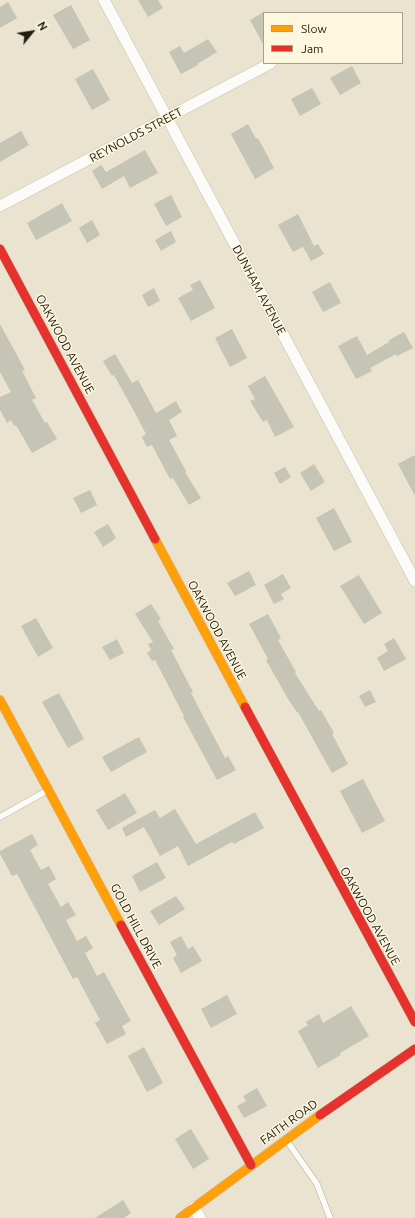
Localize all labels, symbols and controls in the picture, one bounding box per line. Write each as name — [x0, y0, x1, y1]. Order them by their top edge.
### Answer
north arrow — [12, 12, 52, 52]
legend — [263, 12, 403, 64]
text: N — [35, 19, 50, 33]
text: Slow — [301, 22, 327, 35]
text: Jam — [301, 42, 323, 55]
street label: REYNOLDS STREET — [87, 104, 185, 166]
street label: DUNHAM AVENUE — [229, 243, 289, 337]
street label: OAKWOOD AVENUE — [33, 292, 97, 396]
street label: OAKWOOD AVENUE — [185, 578, 249, 682]
street label: OAKWOOD AVENUE — [337, 864, 403, 968]
street label: GOLD HILL DRIVE — [107, 881, 165, 971]
street label: FAITH ROAD — [257, 1096, 321, 1148]

